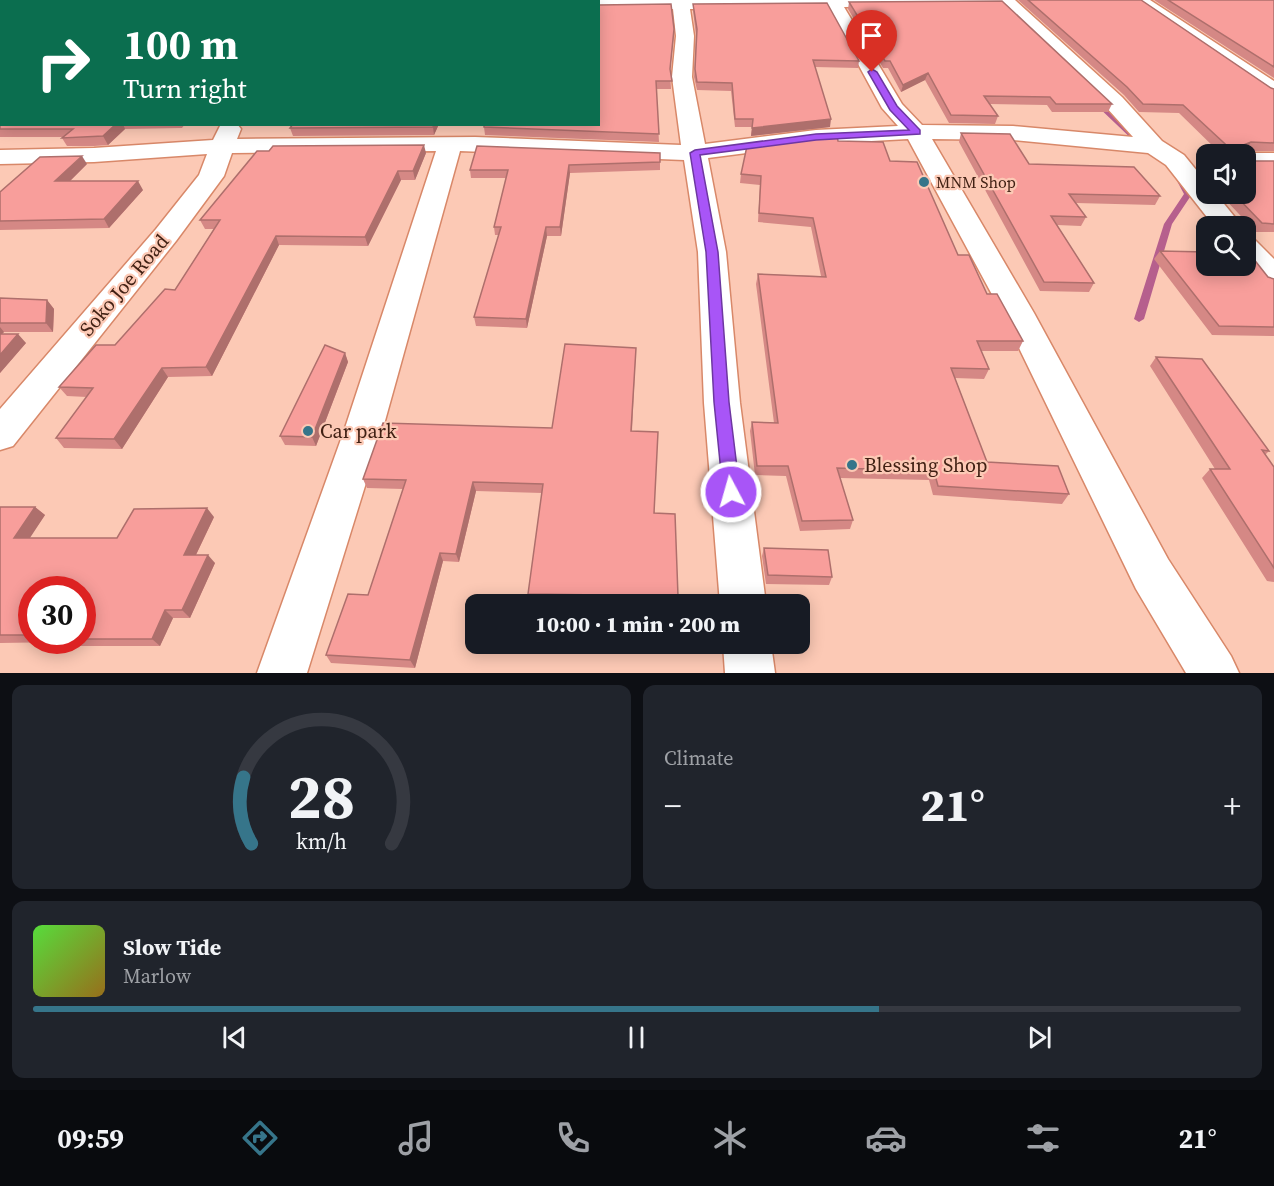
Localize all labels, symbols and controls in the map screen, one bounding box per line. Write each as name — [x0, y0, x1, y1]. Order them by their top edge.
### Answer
pin — [846, 10, 897, 72]
text: 100 m — [123, 15, 238, 73]
icon: arrive — [855, 19, 888, 52]
icon: right — [24, 24, 102, 102]
text: Turn right — [123, 70, 247, 107]
map controls — [1196, 144, 1256, 276]
button: sound — [1196, 144, 1256, 204]
place label: MNM Shop — [936, 171, 1016, 193]
marker: MNM Shop — [917, 175, 931, 189]
button: search — [1196, 216, 1256, 276]
street label: Soko Joe Road — [73, 227, 175, 342]
place label: Car park — [320, 417, 397, 445]
marker: Car park — [301, 424, 315, 438]
place label: Blessing Shop — [864, 451, 988, 479]
marker: Blessing Shop — [845, 458, 859, 472]
position arrow — [699, 460, 763, 524]
speed limit sign: 30 — [18, 576, 96, 654]
text: 10:00 · 1 min · 200 m — [535, 609, 740, 639]
text: Climate — [664, 744, 733, 772]
text: 28 — [288, 753, 355, 839]
text: 21° — [920, 774, 985, 836]
text: − — [664, 783, 682, 828]
text: + — [1223, 783, 1241, 828]
text: km/h — [296, 827, 347, 856]
text: Slow Tide — [123, 932, 221, 962]
text: Marlow — [123, 962, 191, 990]
icon: previous — [218, 1021, 251, 1054]
icon: pause — [620, 1021, 653, 1054]
icon: next — [1023, 1021, 1056, 1054]
icon: directions — [239, 1117, 281, 1159]
icon: music — [395, 1117, 437, 1159]
icon: phone — [552, 1117, 594, 1159]
icon: climate — [709, 1117, 751, 1159]
icon: car — [865, 1117, 907, 1159]
icon: filters — [1022, 1117, 1064, 1159]
text: 09:59 — [57, 1120, 124, 1157]
text: 21° — [1178, 1120, 1217, 1157]

